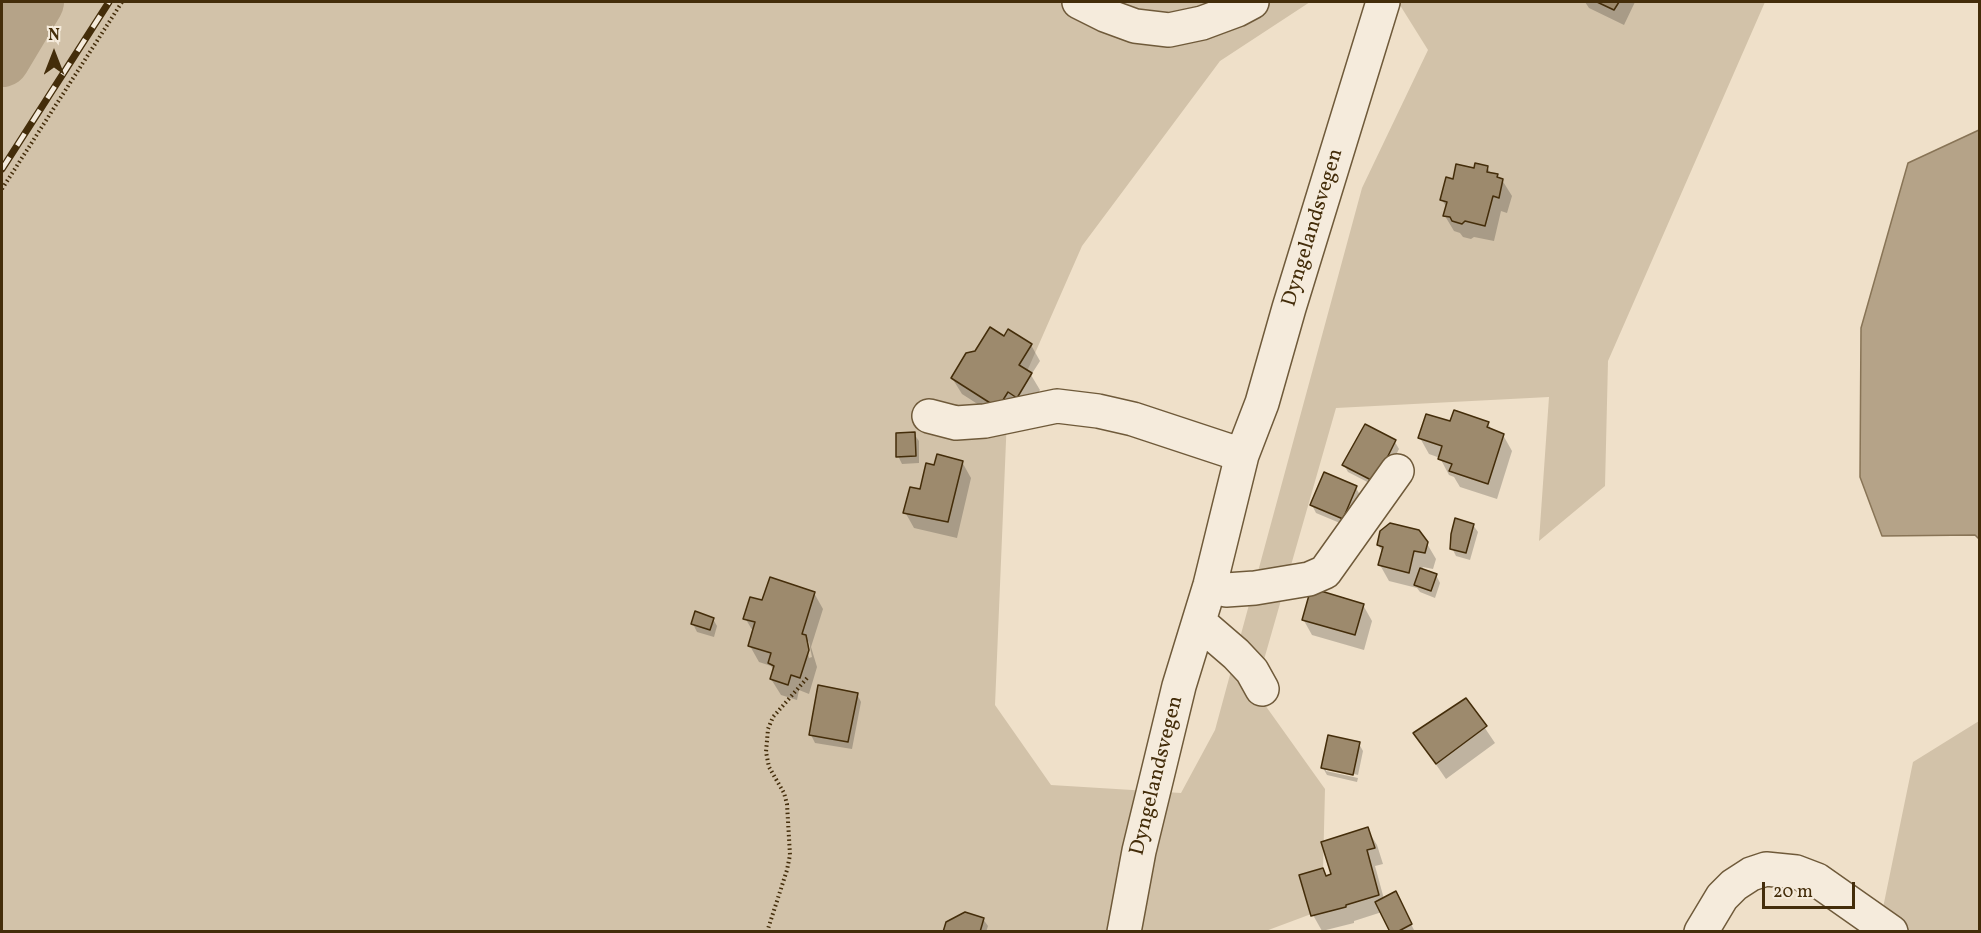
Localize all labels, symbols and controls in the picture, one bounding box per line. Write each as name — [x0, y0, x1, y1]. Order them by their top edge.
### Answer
north arrow — [24, 24, 84, 84]
text: N — [48, 25, 60, 47]
street label: Dyngelandsvegen — [1278, 146, 1350, 310]
street label: Dyngelandsvegen — [1126, 694, 1190, 858]
scale bar — [1765, 870, 1858, 908]
text: 20 m — [1773, 880, 1813, 905]

